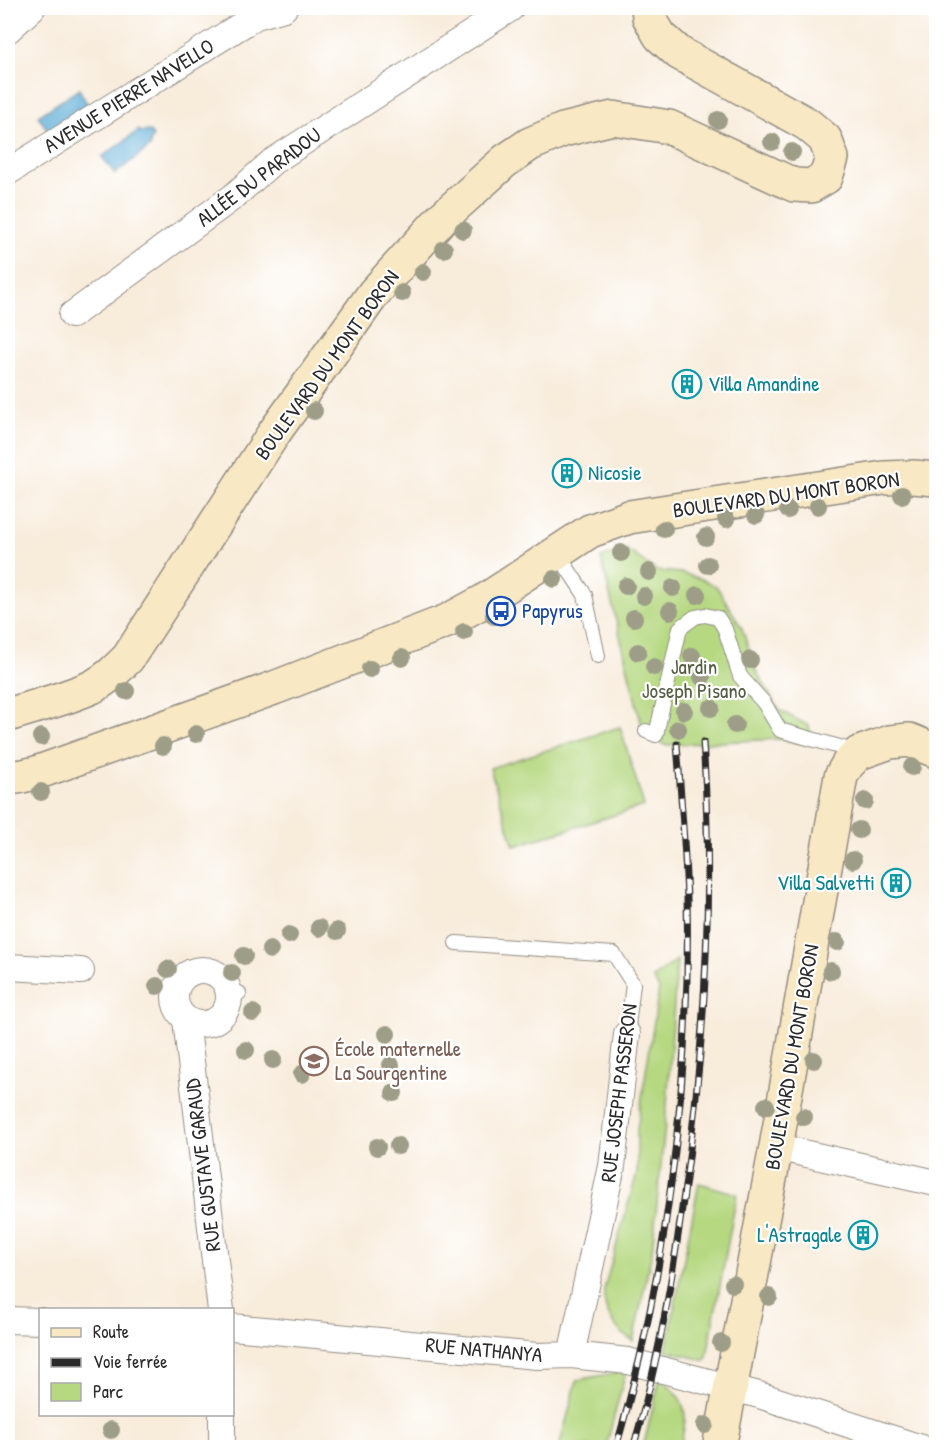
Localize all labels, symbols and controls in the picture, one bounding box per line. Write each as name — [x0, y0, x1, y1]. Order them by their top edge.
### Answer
street label: AVENUE PIERRE NAVELLO — [38, 31, 219, 160]
street label: ALLÉE DU PARADOU — [190, 120, 327, 233]
street label: BOULEVARD DU MONT BORON — [248, 264, 405, 466]
building icon: Villa Amandine — [671, 368, 703, 400]
place label: Villa Amandine — [708, 369, 820, 398]
building icon: Nicosie — [551, 457, 583, 489]
place label: Nicosie — [588, 458, 642, 487]
street label: BOULEVARD DU MONT BORON — [671, 464, 901, 525]
bus stop icon: Papyrus — [485, 595, 517, 627]
place label: Papyrus — [522, 596, 583, 625]
park label: Jardin Joseph Pisano — [642, 652, 746, 705]
building icon: Villa Salvetti — [880, 867, 912, 899]
place label: Villa Salvetti — [777, 868, 875, 897]
street label: BOULEVARD DU MONT BORON — [757, 942, 826, 1172]
street label: RUE JOSEPH PASSERON — [593, 1002, 644, 1184]
place label: École maternelle La Sourgentine — [335, 1034, 461, 1087]
school or university icon: École maternelle La Sourgentine — [298, 1045, 330, 1077]
street label: RUE GUSTAVE GARAUD — [178, 1077, 228, 1253]
building icon: L'Astragale — [847, 1219, 879, 1251]
place label: L'Astragale — [757, 1220, 842, 1249]
legend — [39, 1308, 234, 1416]
text: Route — [93, 1319, 129, 1344]
street label: RUE NATHANYA — [424, 1330, 544, 1369]
text: Voie ferrée — [93, 1349, 168, 1374]
text: Parc — [93, 1379, 123, 1404]

